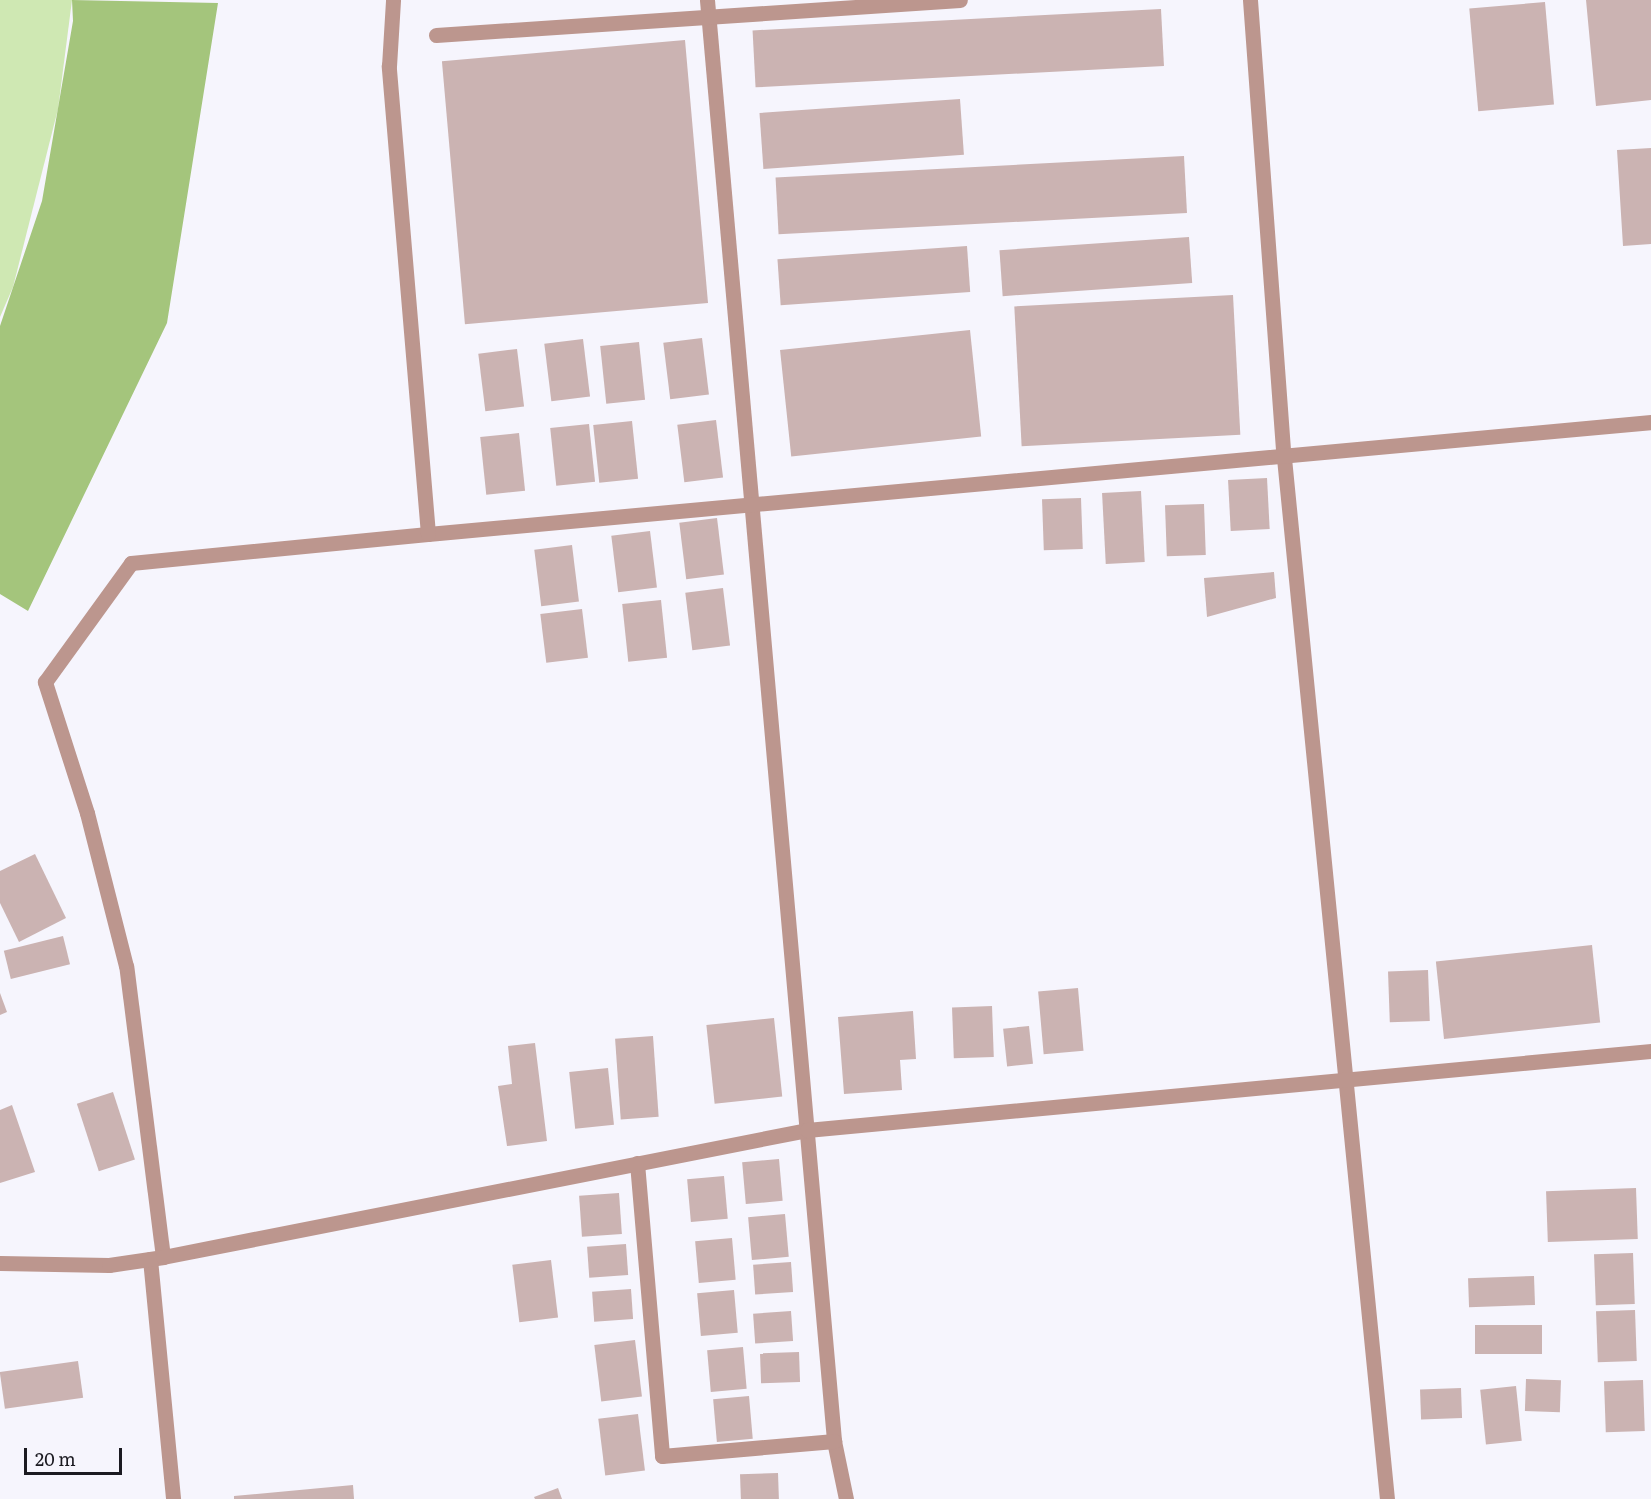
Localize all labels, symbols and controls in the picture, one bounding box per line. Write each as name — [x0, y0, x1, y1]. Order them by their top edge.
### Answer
scale bar — [27, 1436, 124, 1474]
text: 20 m — [35, 1445, 76, 1472]

